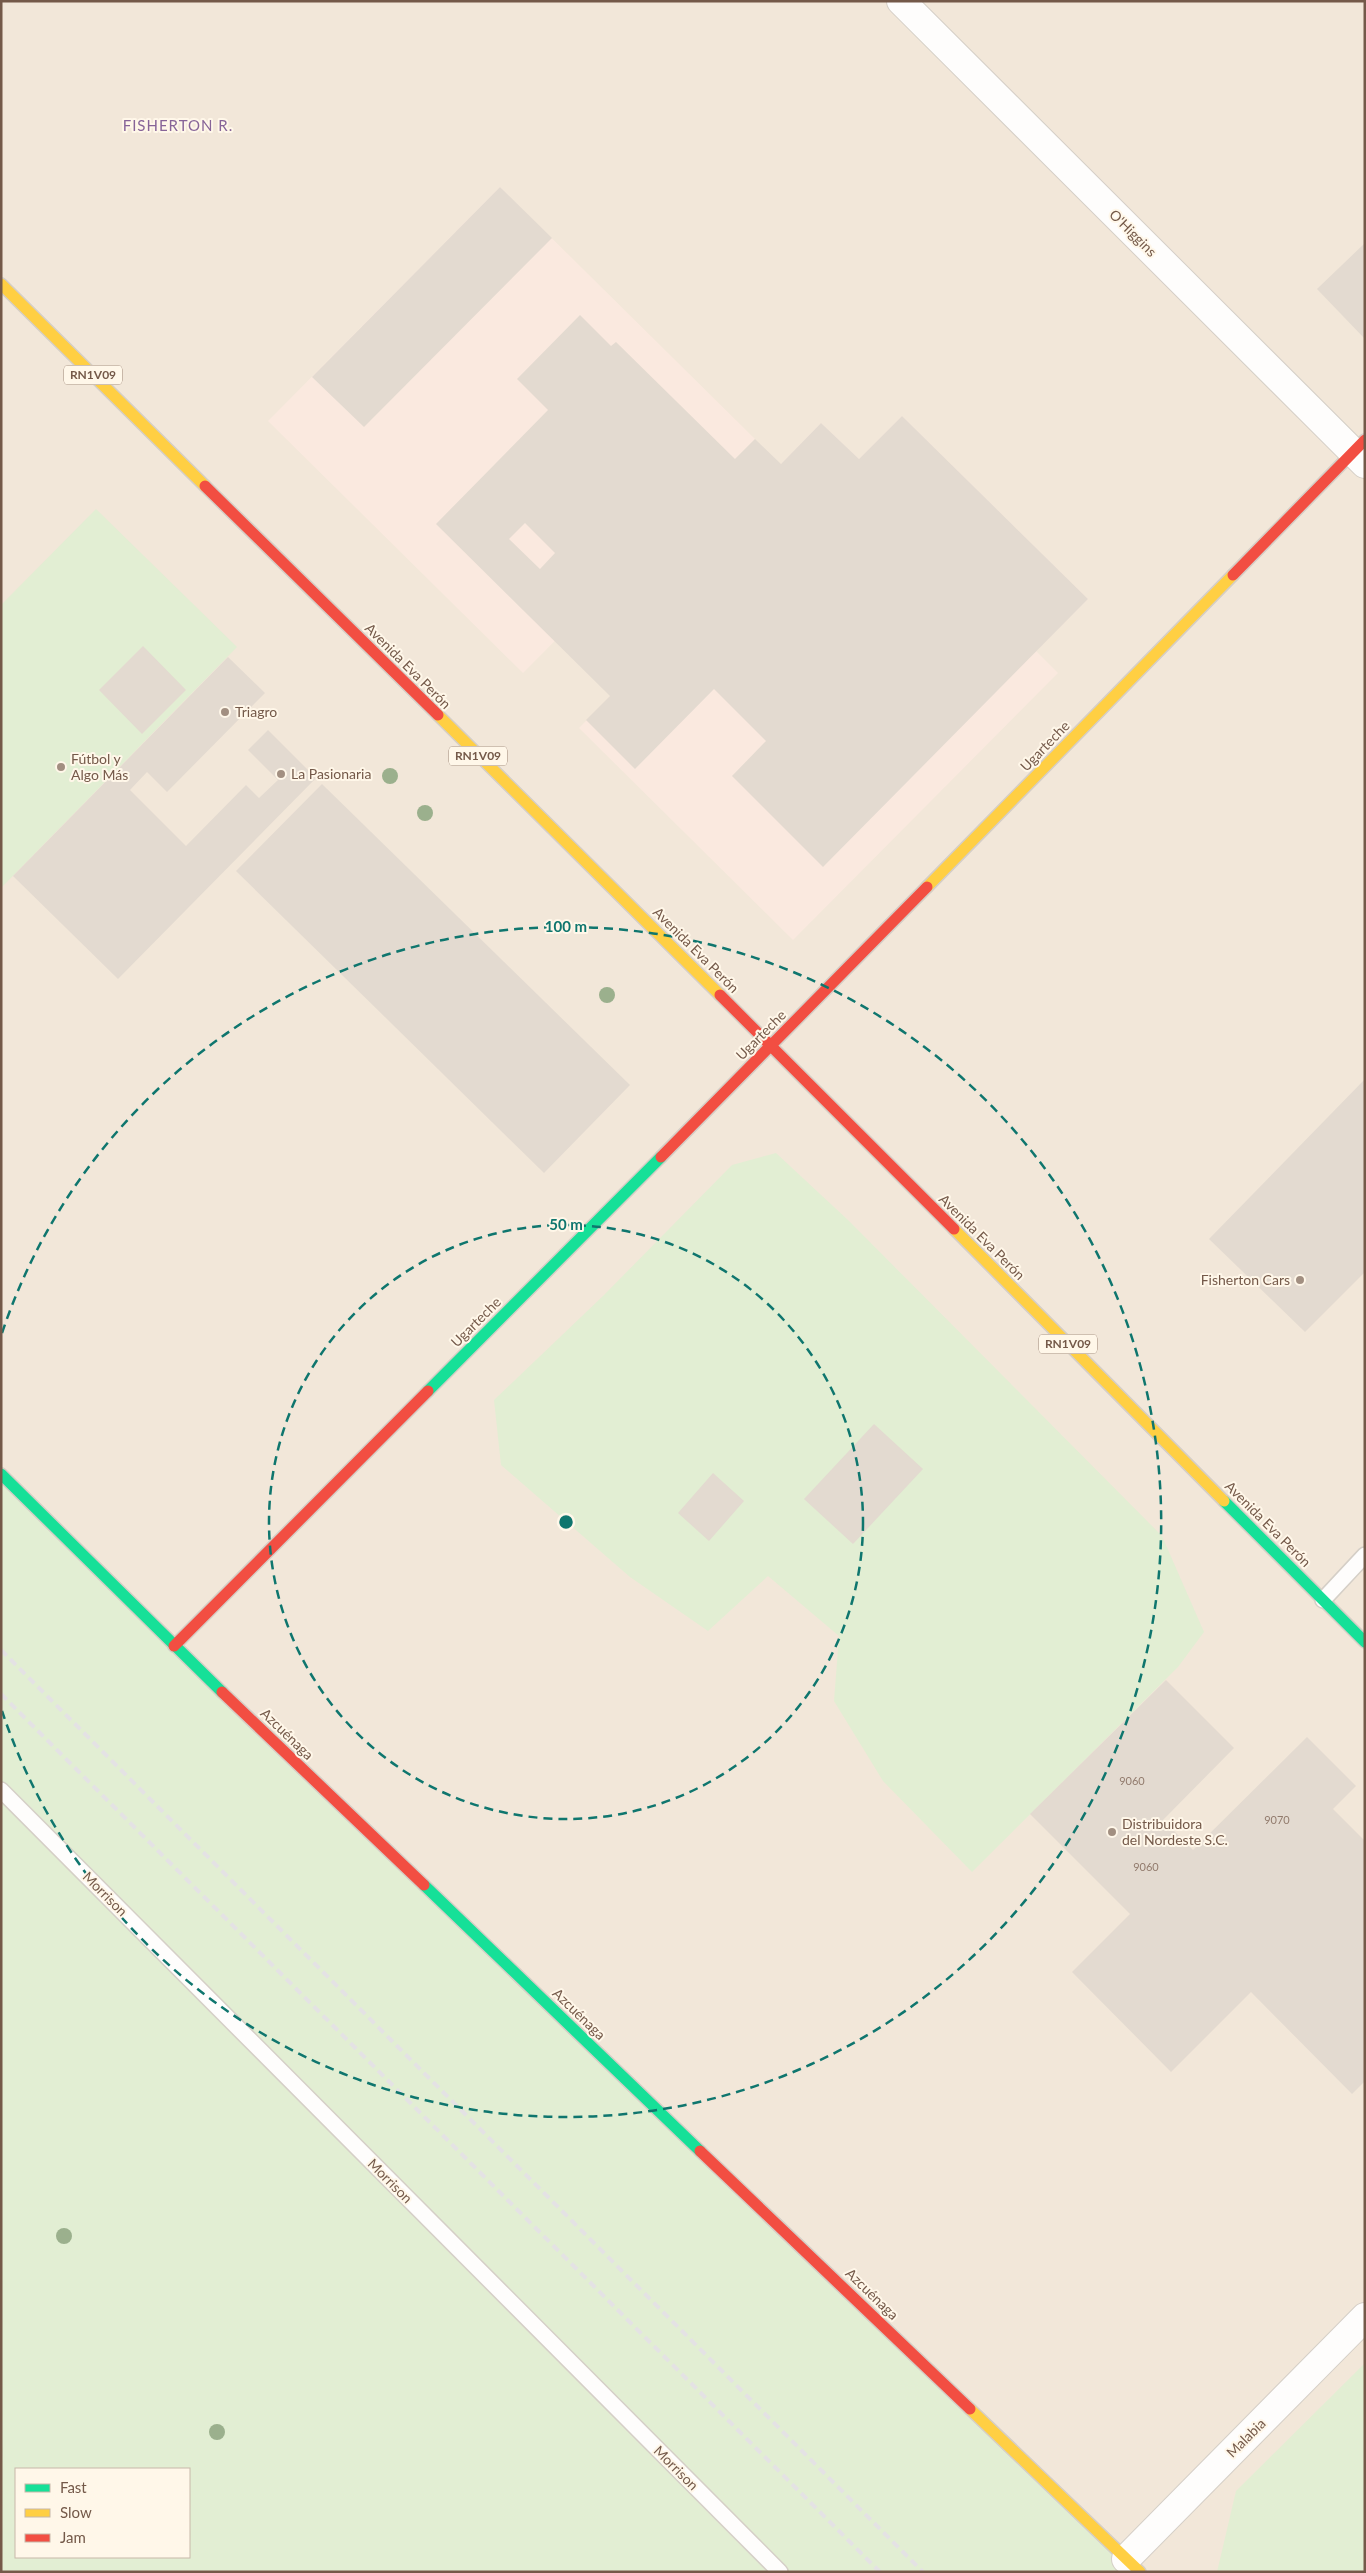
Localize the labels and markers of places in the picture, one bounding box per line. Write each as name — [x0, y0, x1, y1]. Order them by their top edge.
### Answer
place label: Triagro — [235, 703, 277, 720]
marker: Triagro — [219, 706, 231, 718]
place label: Fútbol y Algo Más — [71, 750, 128, 783]
marker: Fútbol y Algo Más — [55, 761, 67, 773]
place label: La Pasionaria — [291, 765, 371, 782]
marker: La Pasionaria — [275, 768, 287, 780]
place label: Fisherton Cars — [1201, 1271, 1290, 1288]
marker: Fisherton Cars — [1294, 1274, 1306, 1286]
centre of rings — [557, 1513, 575, 1531]
place label: Distribuidora del Nordeste S.C. — [1122, 1815, 1228, 1848]
marker: Distribuidora del Nordeste S.C. — [1106, 1826, 1118, 1838]

